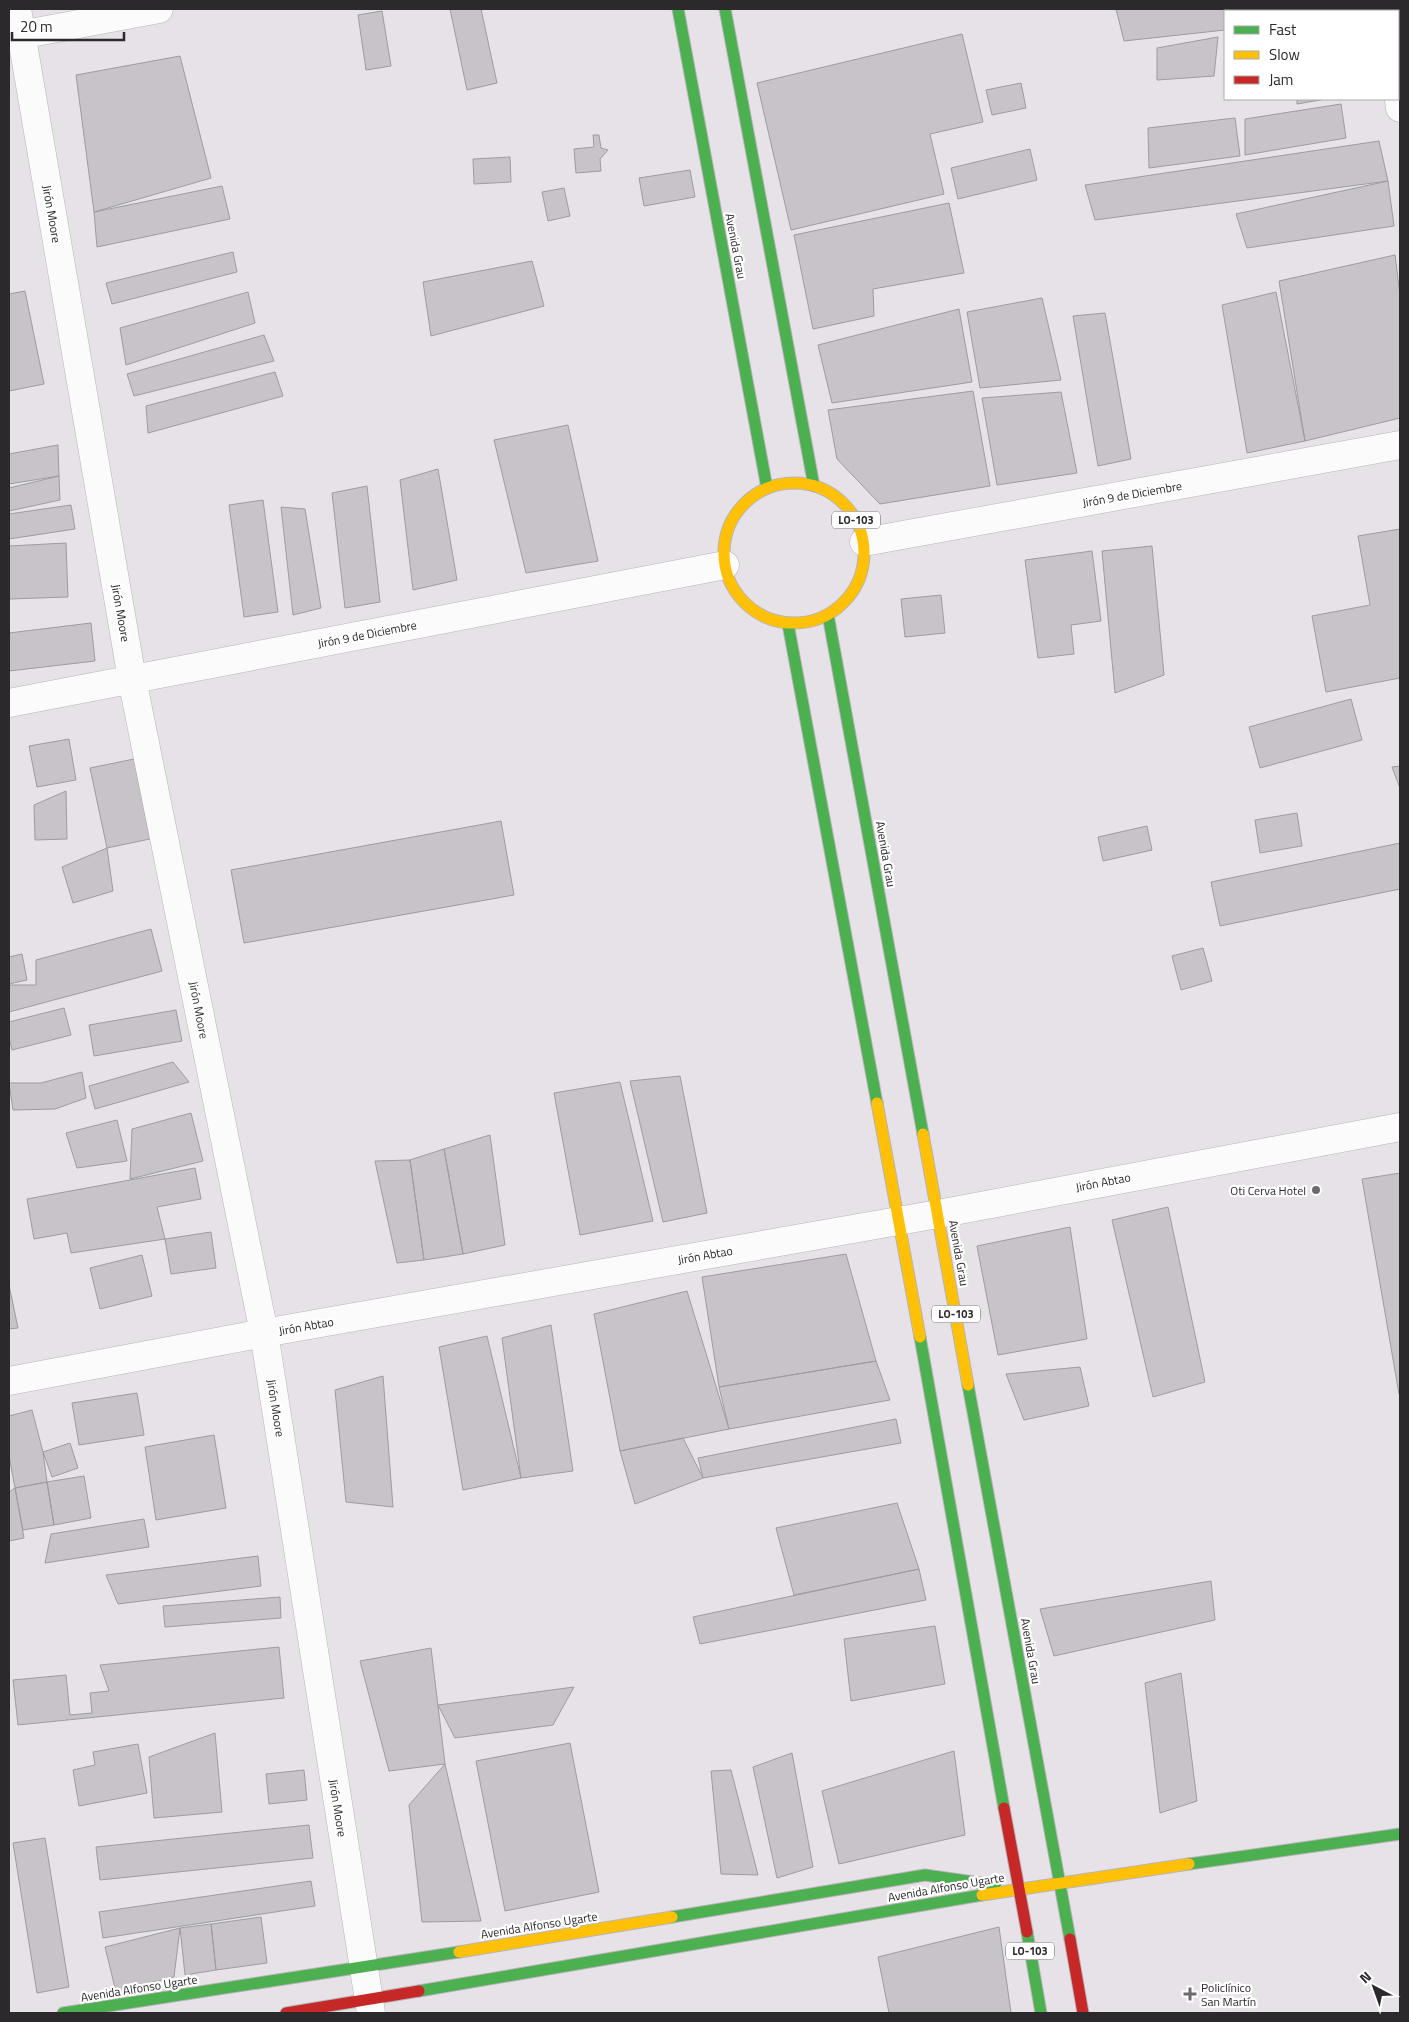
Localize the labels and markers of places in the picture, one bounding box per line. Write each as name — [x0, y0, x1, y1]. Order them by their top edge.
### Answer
place label: Oti Cerva Hotel — [1230, 1181, 1306, 1200]
marker: Oti Cerva Hotel — [1310, 1184, 1322, 1196]
place label: Policlínico San Martín — [1201, 1978, 1256, 2011]
marker: Policlínico San Martín — [1183, 1987, 1197, 2001]

